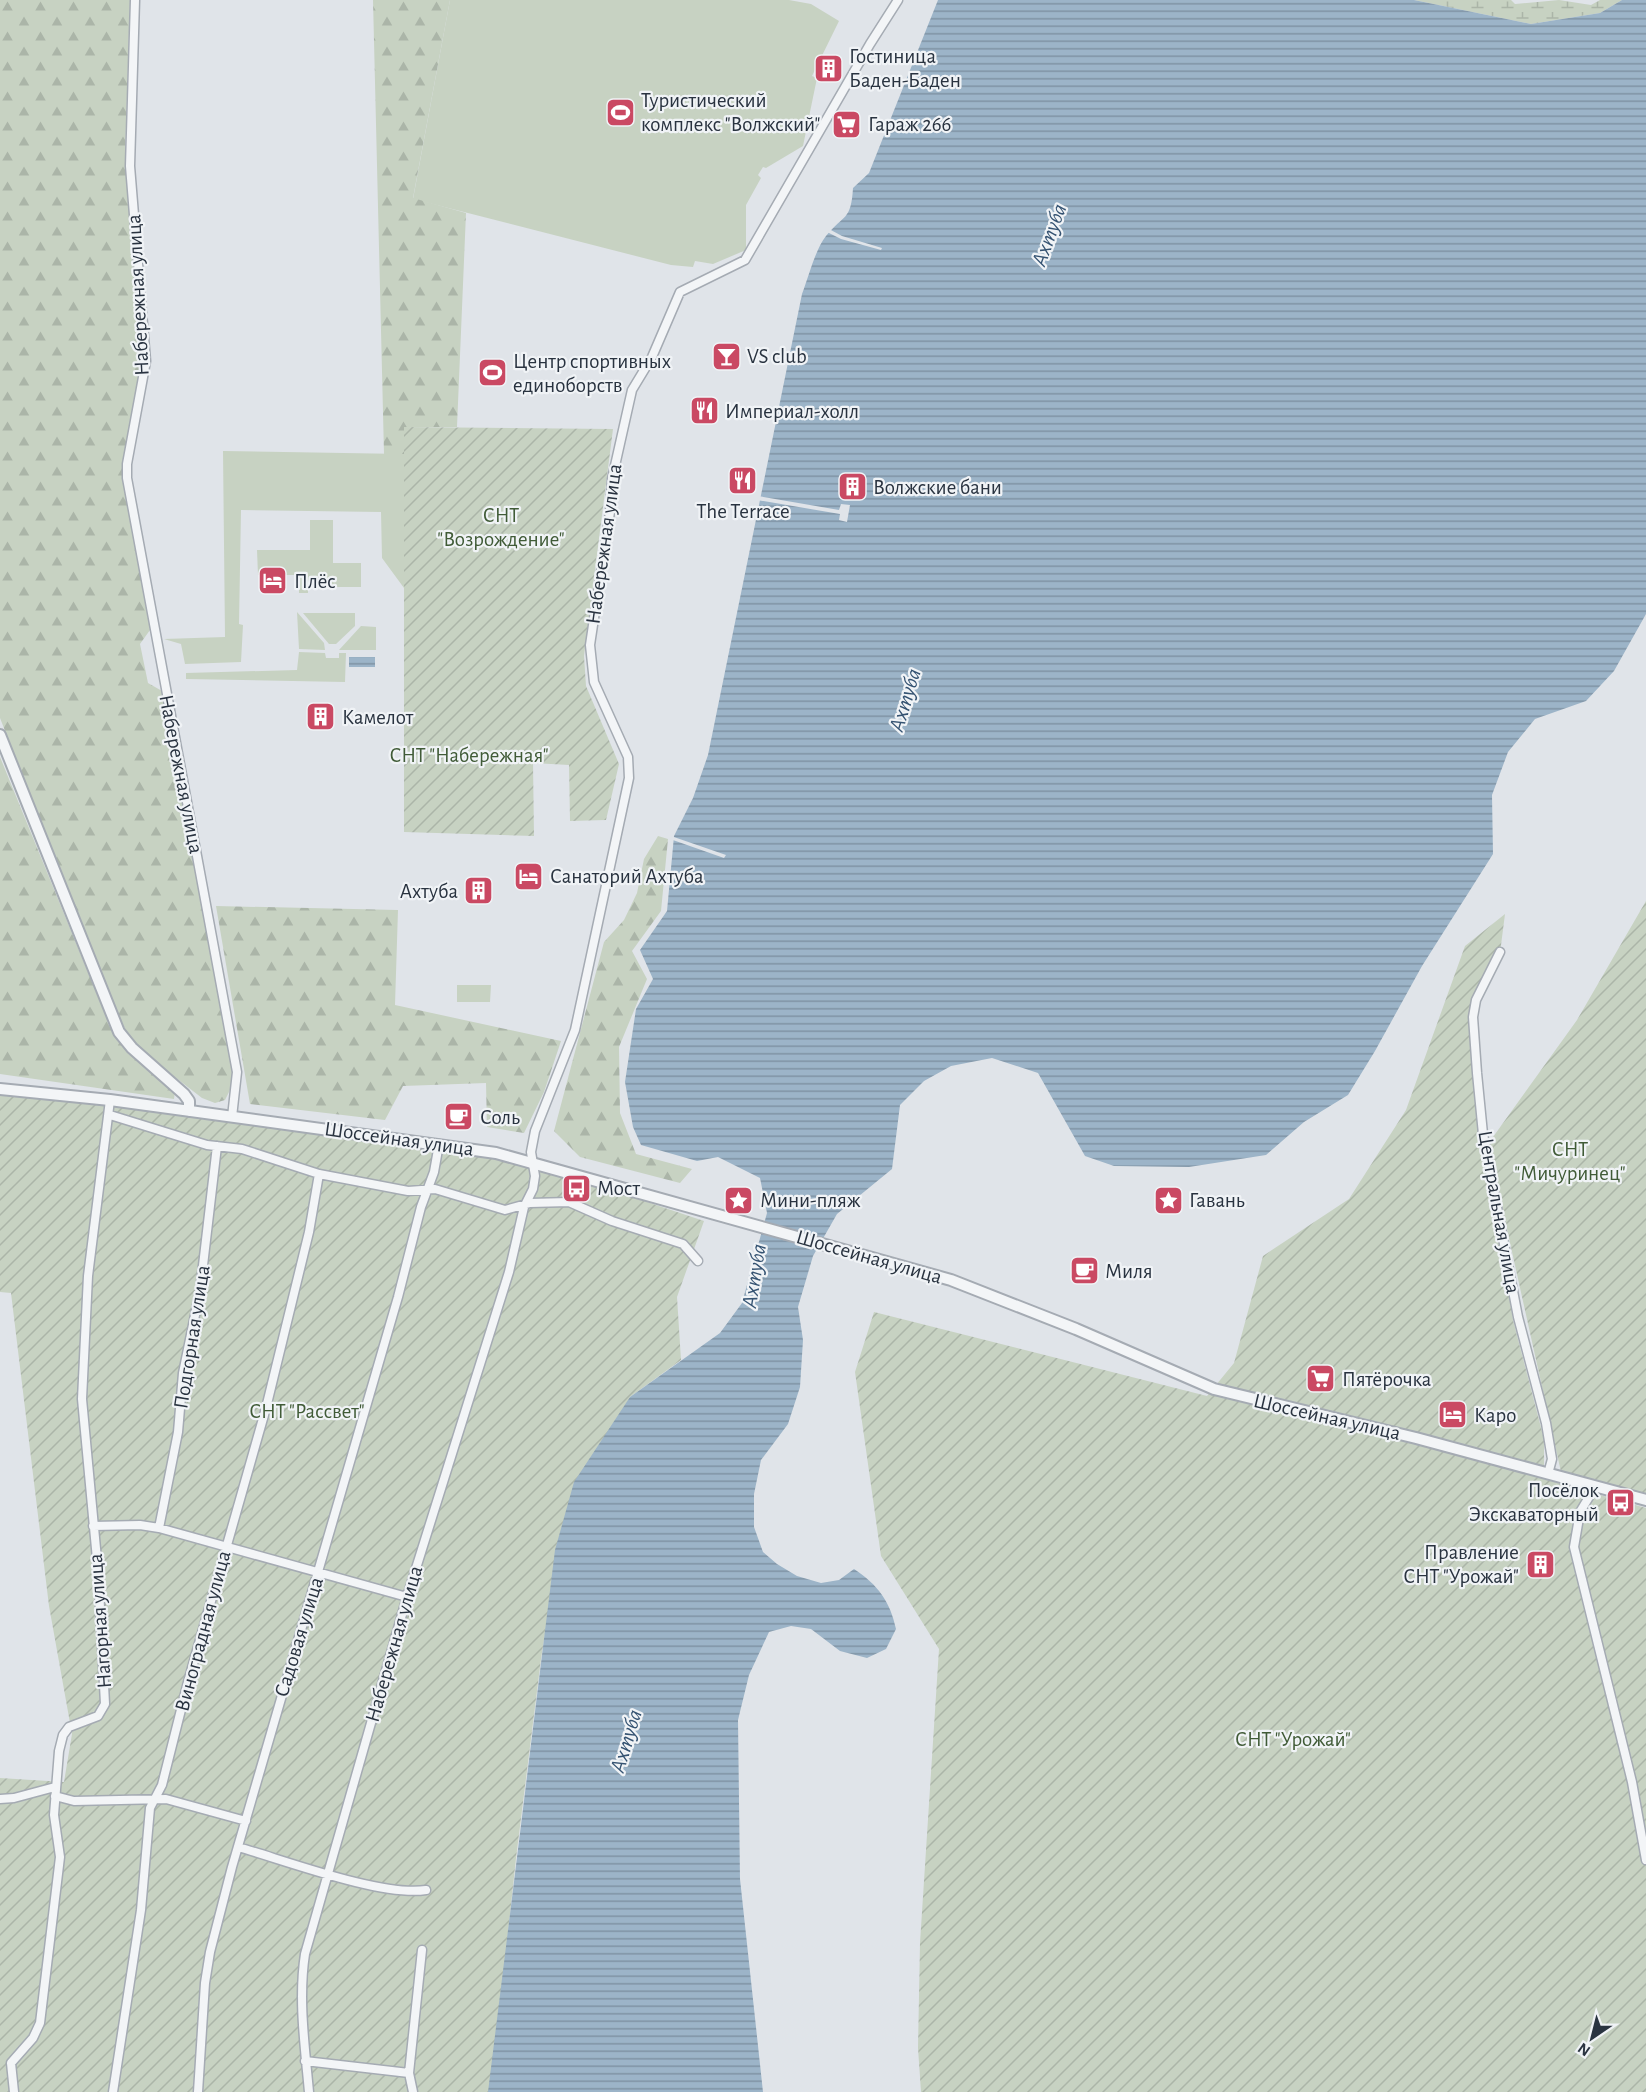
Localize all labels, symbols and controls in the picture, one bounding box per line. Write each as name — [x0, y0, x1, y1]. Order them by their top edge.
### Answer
place label: Гостиница Баден-Баден — [849, 46, 961, 91]
building icon: Гостиница Баден-Баден — [812, 52, 844, 84]
place label: Туристический комплекс "Волжский" — [641, 90, 821, 135]
sports icon: Туристический комплекс "Волжский" — [604, 96, 636, 128]
supermarket icon: Гараж 266 — [831, 108, 863, 140]
place label: Гараж 266 — [868, 114, 951, 135]
water label: Ахтуба — [1027, 201, 1070, 270]
street label: Набережная улица — [123, 213, 153, 376]
bar icon: VS club — [710, 340, 742, 372]
place label: VS club — [747, 346, 807, 367]
place label: Центр спортивных единоборств — [513, 351, 671, 396]
sports icon: Центр спортивных единоборств — [476, 357, 508, 389]
restaurant icon: Империал-холл — [688, 395, 720, 427]
place label: Империал-холл — [725, 401, 859, 422]
street label: Набережная улица — [582, 462, 626, 626]
restaurant icon: The Terrace — [727, 464, 759, 496]
building icon: Волжские бани — [836, 471, 868, 503]
place label: Волжские бани — [873, 477, 1002, 498]
place label: The Terrace — [696, 501, 790, 522]
park label: СНТ "Возрождение" — [437, 505, 565, 550]
hotel icon: Плёс — [257, 565, 289, 597]
place label: Плёс — [294, 571, 336, 592]
water label: Ахтуба — [885, 666, 925, 735]
street label: Набережная улица — [155, 693, 207, 856]
building icon: Камелот — [305, 701, 337, 733]
place label: Камелот — [342, 707, 414, 728]
park label: СНТ "Набережная" — [389, 745, 549, 766]
hotel icon: Санаторий Ахтуба — [513, 860, 545, 892]
place label: Санаторий Ахтуба — [550, 866, 704, 887]
building icon: Ахтуба — [463, 875, 495, 907]
place label: Ахтуба — [400, 881, 458, 902]
cafe icon: Соль — [443, 1101, 475, 1133]
place label: Соль — [480, 1107, 520, 1128]
street label: Шоссейная улица — [323, 1118, 475, 1160]
street label: Центральная улица — [1474, 1129, 1524, 1296]
park label: СНТ "Мичуринец" — [1514, 1139, 1626, 1184]
bus stop icon: Мост — [560, 1172, 592, 1204]
place label: Мост — [597, 1178, 640, 1199]
place icon: Мини-пляж — [723, 1184, 755, 1216]
place icon: Гавань — [1152, 1184, 1184, 1216]
place label: Мини-пляж — [760, 1190, 861, 1211]
place label: Гавань — [1189, 1190, 1245, 1211]
street label: Шоссейная улица — [794, 1226, 945, 1288]
water label: Ахтуба — [738, 1242, 770, 1311]
cafe icon: Миля — [1068, 1255, 1100, 1287]
place label: Миля — [1105, 1261, 1153, 1282]
street label: Подгорная улица — [170, 1263, 214, 1410]
supermarket icon: Пятёрочка — [1305, 1363, 1337, 1395]
place label: Пятёрочка — [1342, 1369, 1432, 1390]
street label: Шоссейная улица — [1251, 1390, 1403, 1444]
hotel icon: Каро — [1437, 1399, 1469, 1431]
park label: СНТ "Рассвет" — [249, 1401, 365, 1422]
place label: Каро — [1474, 1405, 1516, 1426]
place label: Посёлок Экскаваторный — [1469, 1480, 1599, 1525]
bus stop icon: Посёлок Экскаваторный — [1604, 1486, 1636, 1518]
place label: Правление СНТ "Урожай" — [1403, 1542, 1519, 1587]
street label: Виноградная улица — [171, 1548, 235, 1714]
building icon: Правление СНТ "Урожай" — [1524, 1548, 1556, 1580]
street label: Нагорная улица — [85, 1552, 115, 1689]
street label: Набережная улица — [362, 1563, 426, 1725]
street label: Садовая улица — [271, 1574, 327, 1700]
water label: Ахтуба — [606, 1707, 646, 1776]
park label: СНТ "Урожай" — [1235, 1729, 1351, 1750]
north arrow — [1562, 2008, 1622, 2068]
text: N — [1575, 2040, 1593, 2059]

